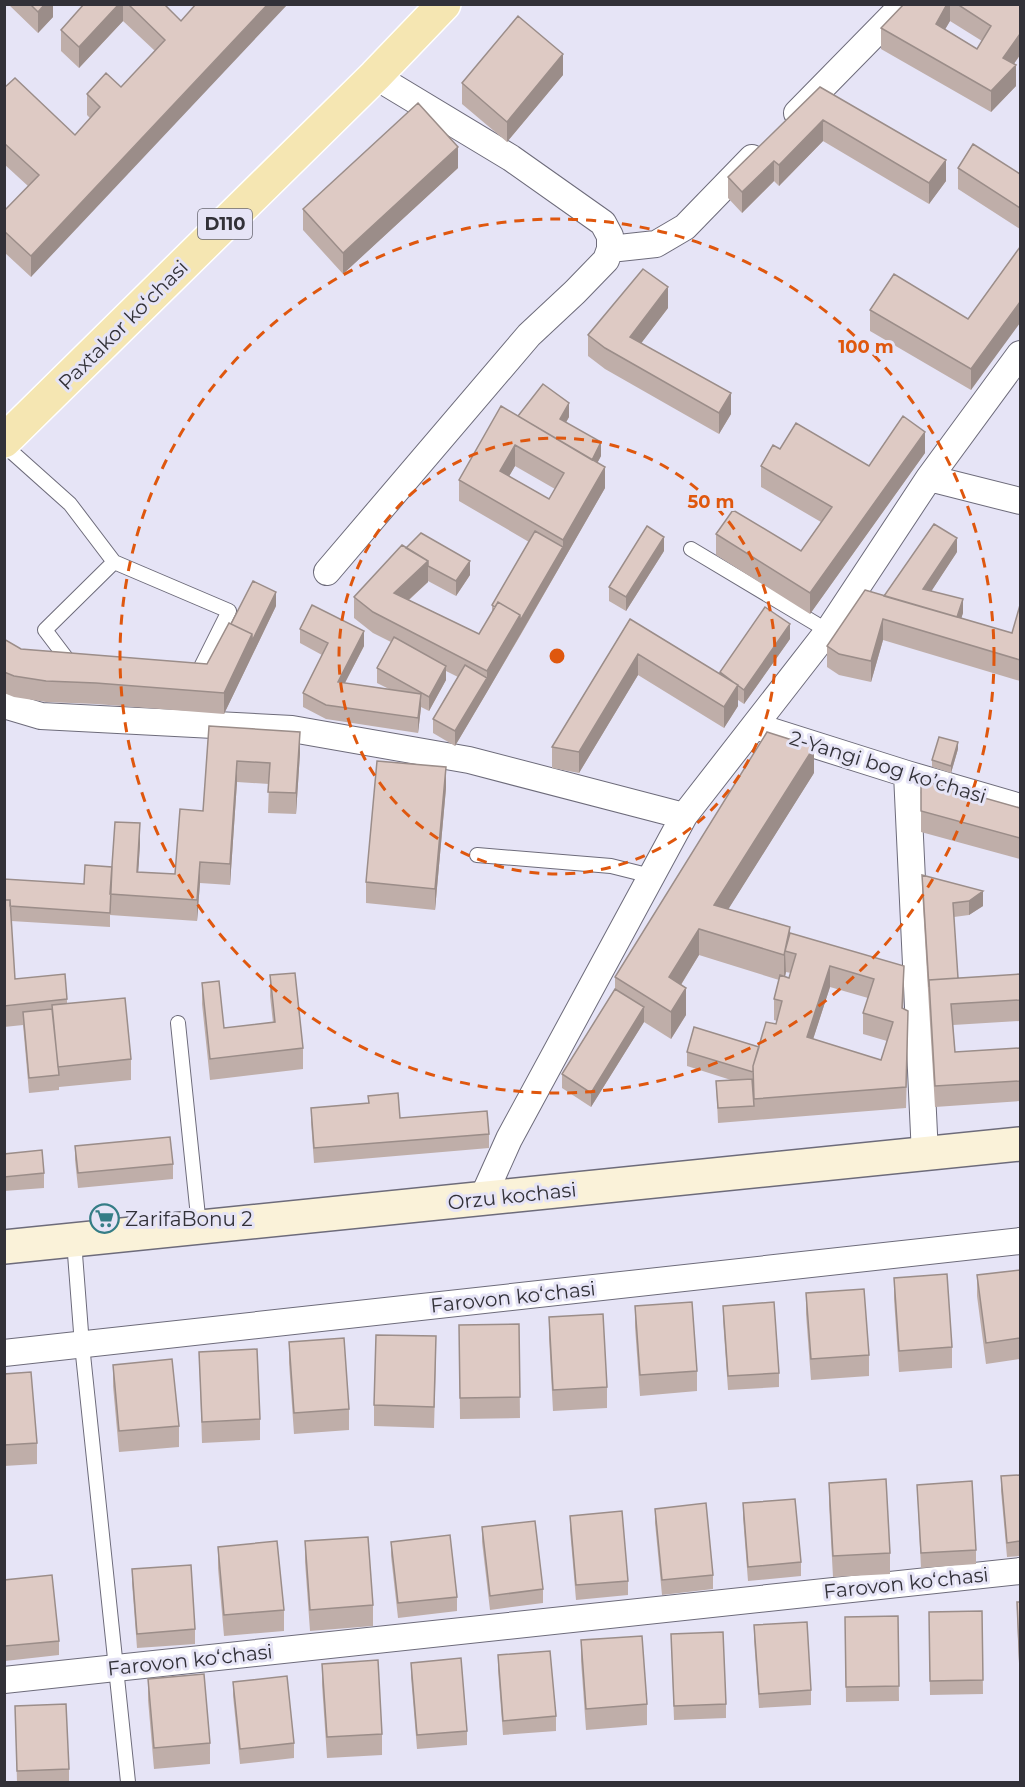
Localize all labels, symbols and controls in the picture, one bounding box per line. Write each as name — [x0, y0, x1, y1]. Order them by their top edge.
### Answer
road number: D110 — [198, 209, 252, 239]
street label: Paxtakor koʻchasi — [53, 255, 193, 395]
text: 100 m — [838, 336, 894, 358]
text: 50 m — [688, 491, 734, 513]
centre of rings — [547, 646, 567, 666]
street label: 2-Yangi bog koʼchasi — [787, 726, 989, 808]
street label: Orzu kochasi — [446, 1177, 578, 1215]
supermarket icon: ZarifaBonu 2 — [88, 1203, 120, 1235]
place label: ZarifaBonu 2 — [125, 1207, 253, 1231]
street label: Farovon koʻchasi — [429, 1276, 597, 1318]
street label: Farovon koʻchasi — [822, 1562, 990, 1604]
street label: Farovon koʻchasi — [106, 1639, 274, 1681]

